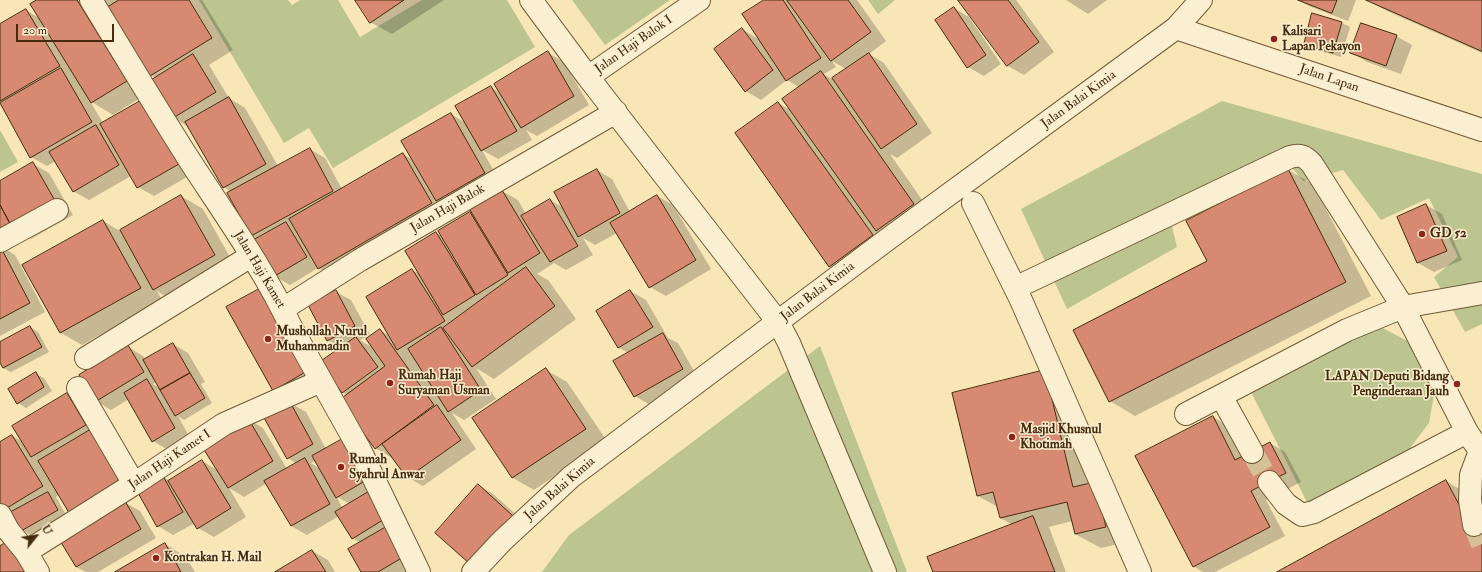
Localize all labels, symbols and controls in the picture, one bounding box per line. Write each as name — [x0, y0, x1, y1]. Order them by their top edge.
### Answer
street label: Jalan Haji Balok I — [592, 12, 676, 78]
scale bar — [18, 16, 116, 42]
text: 20 m — [23, 23, 47, 38]
place label: Kalisari Lapan Pekayon — [1282, 24, 1361, 55]
marker: Kalisari Lapan Pekayon — [1269, 34, 1279, 44]
street label: Jalan Lapan — [1297, 62, 1361, 96]
street label: Jalan Balai Kimia — [1039, 68, 1119, 132]
street label: Jalan Haji Balok — [408, 181, 488, 237]
place label: GD 52 — [1430, 226, 1466, 242]
street label: Jalan Haji Kamet — [230, 228, 288, 312]
marker: GD 52 — [1417, 229, 1427, 239]
street label: Jalan Balai Kimia — [778, 259, 858, 325]
place label: Mushollah Nurul Muhammadin — [276, 324, 367, 355]
marker: Mushollah Nurul Muhammadin — [263, 334, 273, 344]
place label: Rumah Haji Suryaman Usman — [398, 368, 490, 399]
place label: LAPAN Deputi Bidang Penginderaan Jauh — [1325, 369, 1449, 400]
marker: Rumah Haji Suryaman Usman — [385, 378, 395, 388]
marker: LAPAN Deputi Bidang Penginderaan Jauh — [1452, 379, 1462, 389]
place label: Masjid Khusnul Khotimah — [1020, 422, 1102, 453]
street label: Jalan Haji Kamet I — [126, 427, 214, 493]
marker: Masjid Khusnul Khotimah — [1007, 432, 1017, 442]
place label: Rumah Syahrul Anwar — [349, 452, 425, 483]
street label: Jalan Balai Kimia — [521, 454, 599, 524]
marker: Rumah Syahrul Anwar — [336, 462, 346, 472]
north arrow — [16, 516, 56, 556]
text: U — [39, 523, 55, 537]
place label: Kontrakan H. Mail — [164, 550, 262, 566]
marker: Kontrakan H. Mail — [151, 553, 161, 563]

